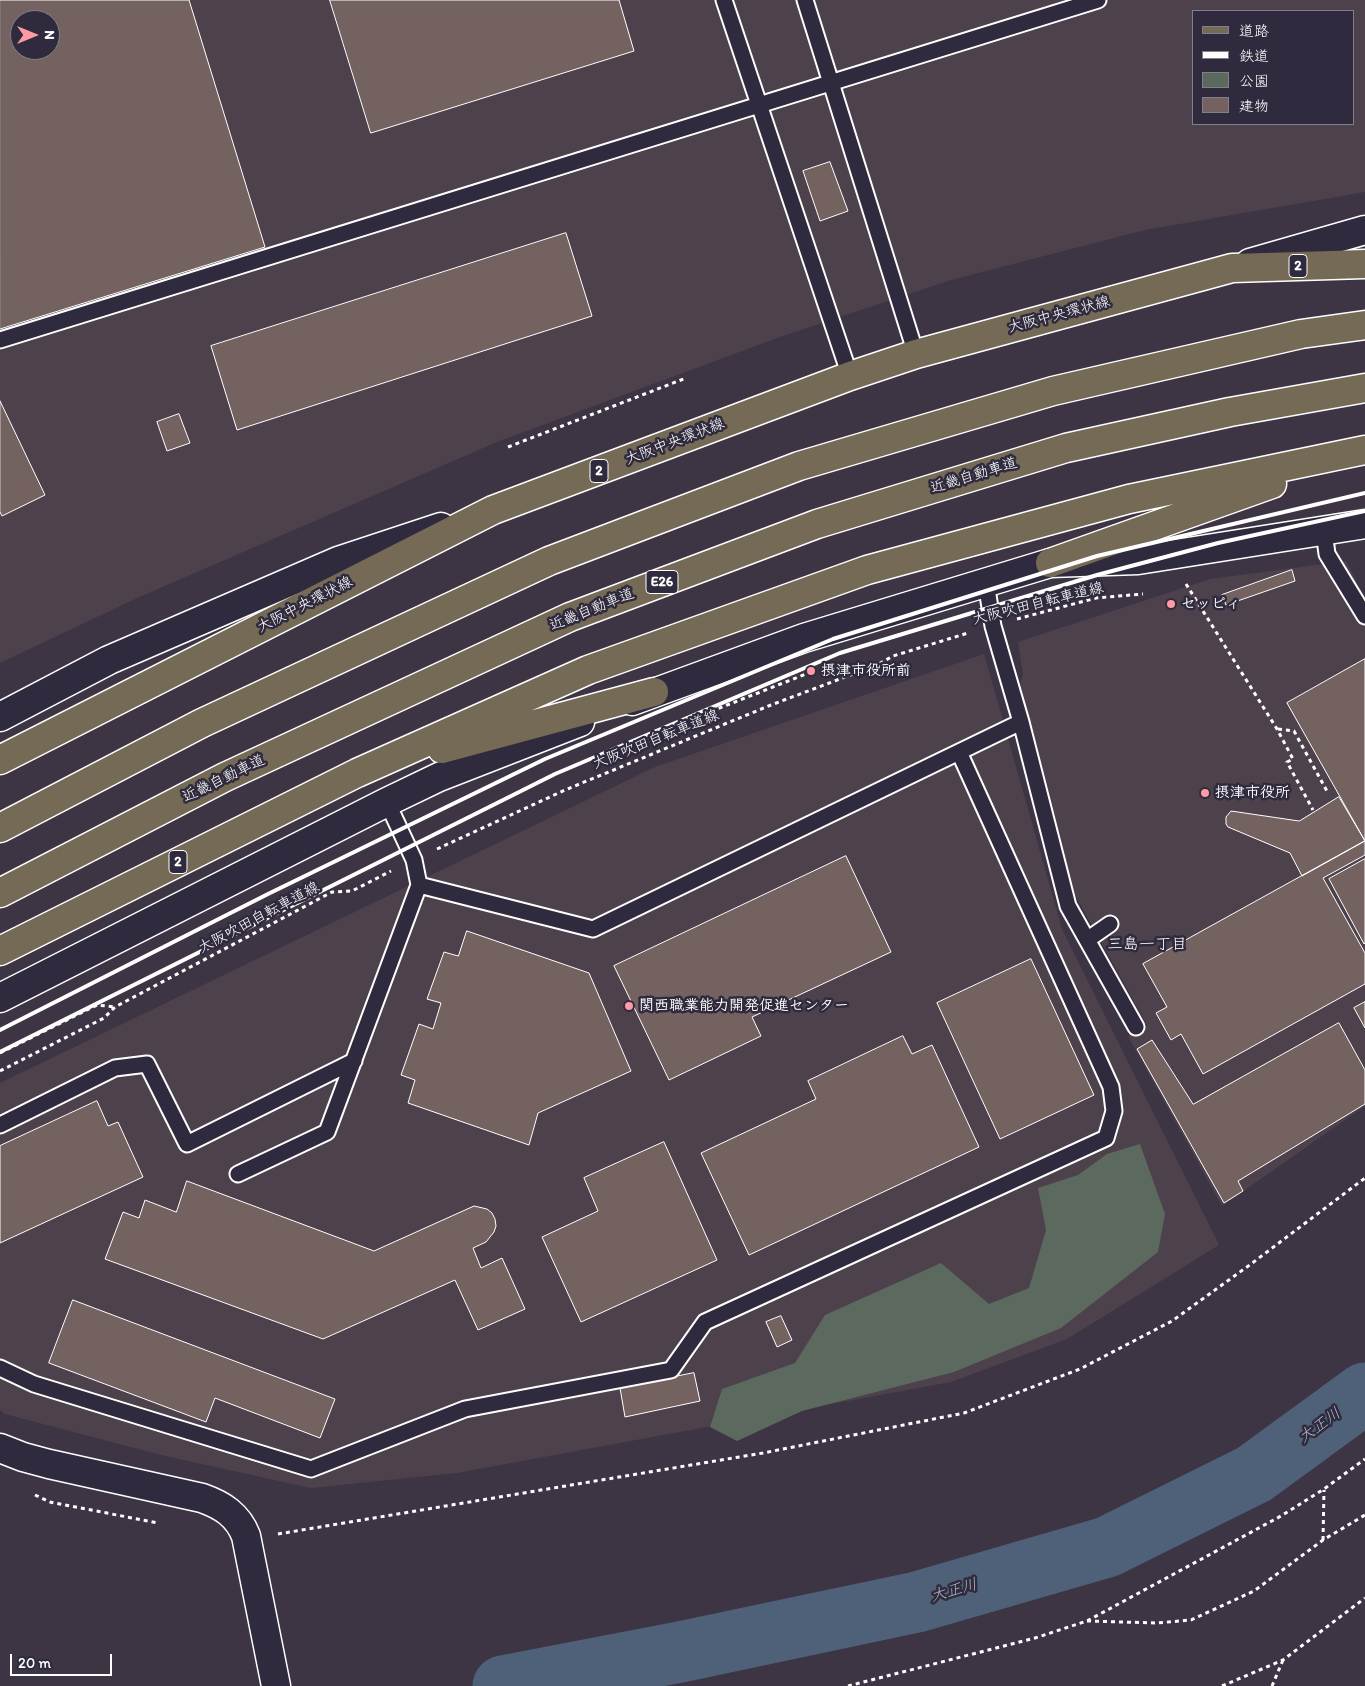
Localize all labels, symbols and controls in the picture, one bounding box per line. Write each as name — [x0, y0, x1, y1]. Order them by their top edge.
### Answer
north arrow — [10, 10, 60, 60]
legend — [1192, 10, 1355, 125]
text: 道路 — [1239, 22, 1269, 40]
text: N — [41, 30, 58, 40]
text: 鉄道 — [1239, 47, 1269, 65]
text: 公園 — [1239, 72, 1269, 90]
text: 建物 — [1239, 97, 1269, 115]
road number: 2 — [1289, 255, 1307, 278]
street label: 大阪中央環状線 — [1006, 293, 1112, 337]
street label: 大阪中央環状線 — [623, 415, 727, 469]
street label: 近畿自動車道 — [928, 454, 1020, 498]
road number: 2 — [590, 460, 608, 482]
road number: E26 — [646, 570, 678, 594]
street label: 大阪中央環状線 — [254, 573, 356, 637]
street label: 大阪吹田自転車道線 — [970, 579, 1106, 629]
street label: 近畿自動車道 — [547, 585, 637, 635]
place label: セッピィ — [1181, 595, 1241, 613]
marker: セッピィ — [1165, 598, 1177, 610]
place label: 摂津市役所前 — [821, 662, 911, 680]
marker: 摂津市役所前 — [805, 665, 817, 677]
street label: 大阪吹田自転車道線 — [590, 706, 722, 774]
street label: 近畿自動車道 — [180, 751, 268, 807]
place label: 摂津市役所 — [1215, 784, 1290, 802]
marker: 摂津市役所 — [1199, 787, 1211, 799]
road number: 2 — [169, 850, 187, 874]
street label: 大阪吹田自転車道線 — [195, 878, 323, 958]
district label: 三島一丁目 — [1107, 935, 1187, 955]
place label: 関西職業能力開発促進センター — [639, 997, 849, 1015]
marker: 関西職業能力開発促進センター — [623, 1000, 635, 1012]
water label: 大正川 — [1295, 1404, 1345, 1448]
water label: 大正川 — [928, 1575, 980, 1607]
scale bar — [12, 1644, 115, 1676]
text: 20 m — [18, 1654, 51, 1672]

